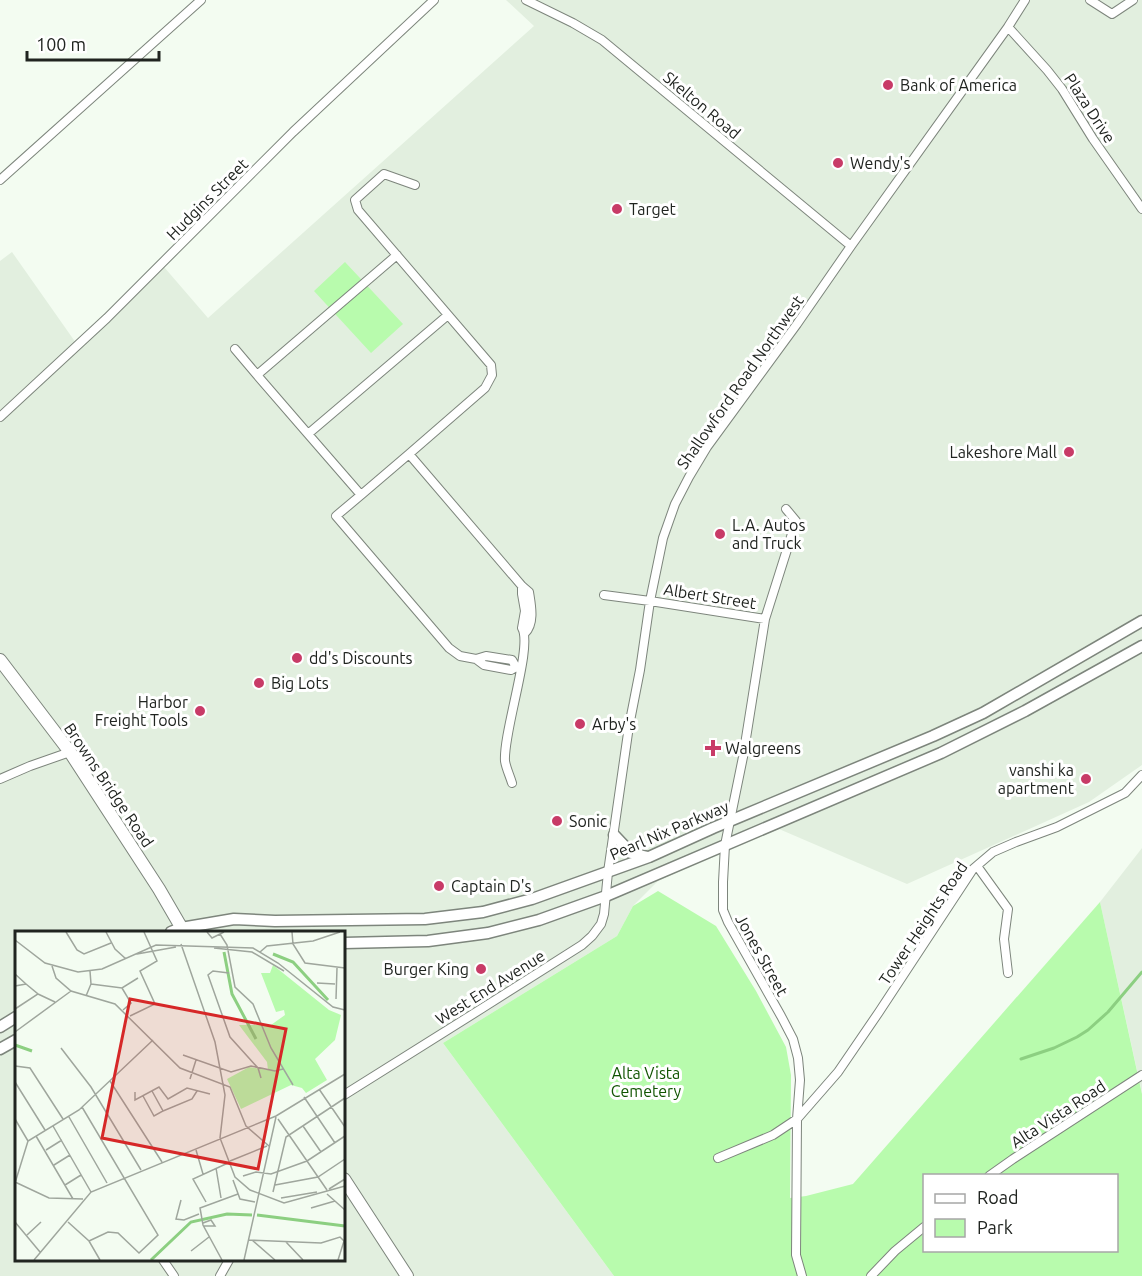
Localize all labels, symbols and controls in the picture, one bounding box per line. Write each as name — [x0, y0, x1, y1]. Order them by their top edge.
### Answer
scale bar — [27, 24, 159, 62]
text: 100 m — [36, 34, 86, 54]
street label: Skelton Road — [660, 68, 744, 142]
street label: Plaza Drive — [1061, 70, 1119, 146]
place label: Bank of America — [900, 76, 1017, 94]
marker: Bank of America — [881, 78, 895, 92]
street label: Hudgins Street — [163, 154, 252, 243]
place label: Wendy's — [850, 154, 910, 172]
marker: Wendy's — [831, 156, 845, 170]
place label: Target — [629, 200, 677, 218]
marker: Target — [610, 202, 624, 216]
street label: Shallowford Road Northwest — [673, 291, 807, 472]
place label: Lakeshore Mall — [949, 443, 1057, 461]
marker: Lakeshore Mall — [1062, 445, 1076, 459]
place label: L.A. Autos and Truck — [732, 516, 805, 552]
marker: L.A. Autos and Truck — [713, 527, 727, 541]
street label: Albert Street — [662, 580, 758, 612]
place label: dd's Discounts — [309, 649, 413, 667]
marker: dd's Discounts — [290, 651, 304, 665]
place label: Big Lots — [271, 674, 329, 692]
marker: Big Lots — [252, 676, 266, 690]
place label: Harbor Freight Tools — [95, 693, 188, 729]
marker: Harbor Freight Tools — [193, 704, 207, 718]
place label: Arby's — [592, 715, 636, 733]
marker: Arby's — [573, 717, 587, 731]
street label: Browns Bridge Road — [61, 720, 157, 850]
place label: Walgreens — [725, 739, 801, 757]
marker: Walgreens — [706, 741, 720, 755]
place label: vanshi ka apartment — [998, 761, 1075, 797]
marker: vanshi ka apartment — [1079, 772, 1093, 786]
street label: Pearl Nix Parkway — [607, 797, 731, 863]
place label: Sonic — [569, 812, 608, 830]
marker: Sonic — [550, 814, 564, 828]
street label: Tower Heights Road — [875, 858, 971, 988]
place label: Captain D's — [451, 877, 532, 895]
marker: Captain D's — [432, 879, 446, 893]
street label: Jones Street — [732, 911, 792, 1000]
inset map — [15, 931, 345, 1261]
street label: West End Avenue — [432, 946, 548, 1028]
place label: Burger King — [384, 960, 469, 978]
marker: Burger King — [474, 962, 488, 976]
park label: Alta Vista Cemetery — [611, 1064, 682, 1100]
street label: Alta Vista Road — [1007, 1077, 1109, 1151]
legend — [923, 1174, 1118, 1252]
text: Road — [977, 1187, 1019, 1207]
text: Park — [977, 1217, 1013, 1237]

